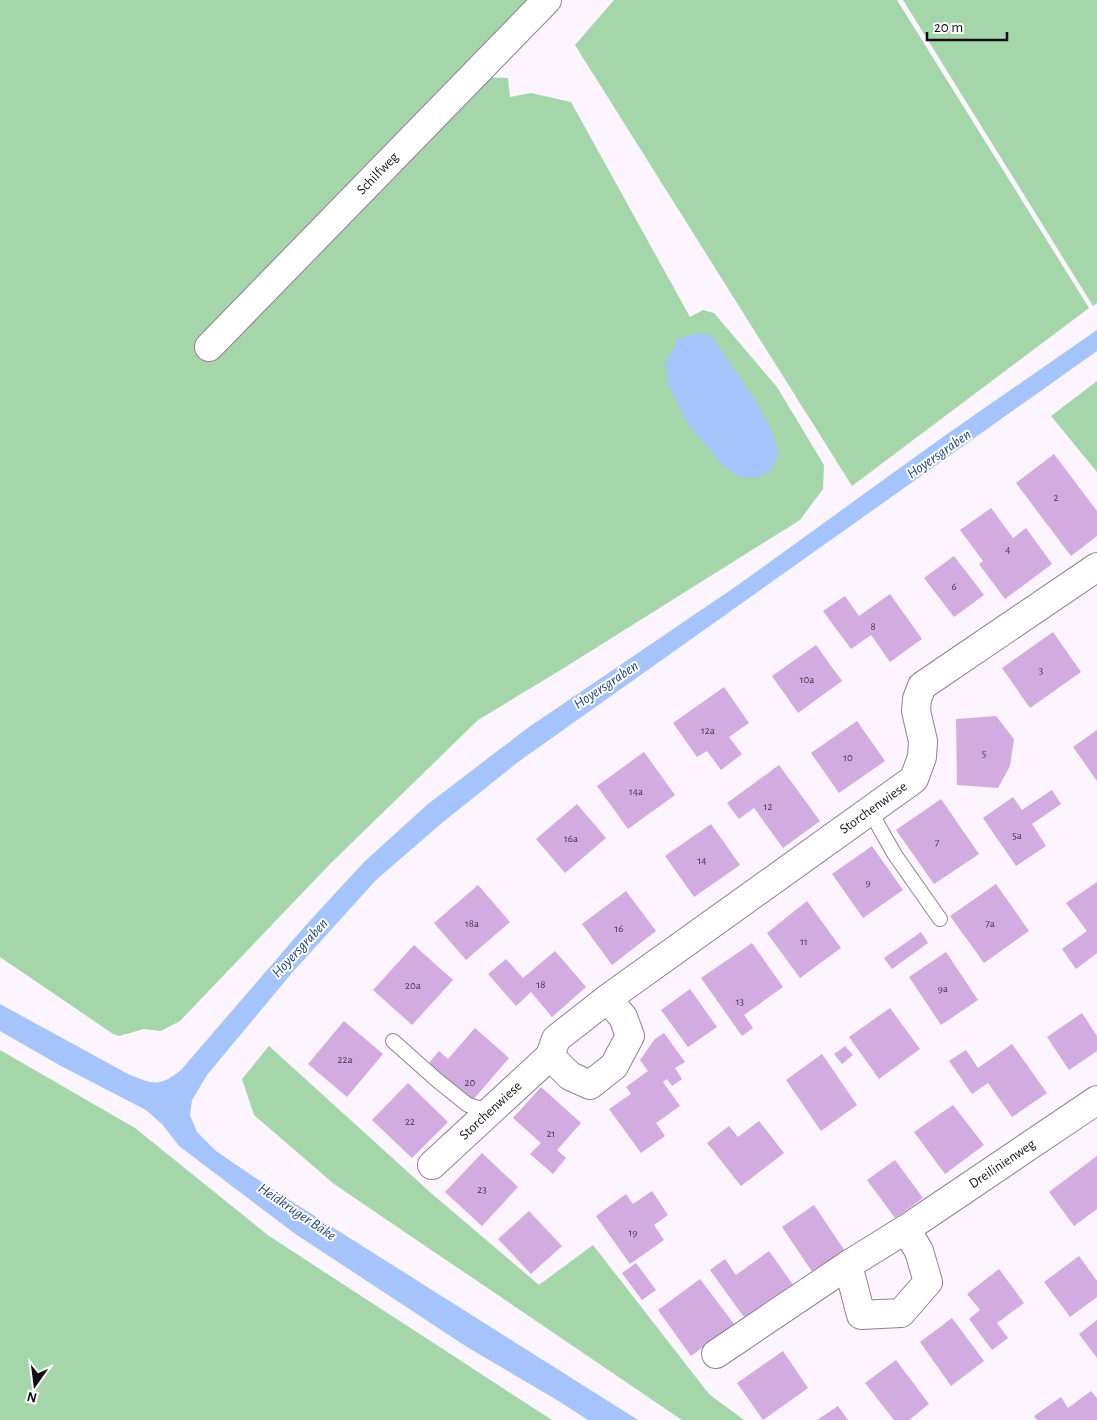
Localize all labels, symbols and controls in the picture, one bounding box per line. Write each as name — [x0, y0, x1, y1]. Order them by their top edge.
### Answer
scale bar — [927, 10, 1007, 42]
text: 20 m — [934, 20, 963, 35]
street label: Schilfweg — [354, 150, 401, 197]
water label: Hoyersgraben — [904, 427, 974, 481]
house number: 2 — [1053, 492, 1059, 503]
house number: 4 — [1005, 544, 1011, 555]
house number: 6 — [951, 581, 957, 592]
house number: 8 — [870, 621, 876, 632]
water label: Hoyersgraben — [571, 658, 641, 712]
house number: 3 — [1039, 665, 1044, 676]
house number: 10a — [800, 674, 814, 685]
house number: 12a — [701, 725, 715, 736]
house number: 5 — [982, 748, 987, 759]
house number: 10 — [843, 752, 853, 763]
street label: Storchenwiese — [837, 779, 910, 837]
house number: 14a — [629, 786, 643, 797]
house number: 12 — [764, 801, 772, 812]
house number: 5a — [1012, 830, 1022, 841]
house number: 16a — [564, 833, 578, 844]
house number: 7 — [935, 837, 940, 848]
house number: 14 — [697, 855, 707, 866]
house number: 9 — [865, 877, 871, 888]
water label: Hoyersgraben — [269, 916, 331, 980]
house number: 18a — [465, 918, 479, 929]
house number: 7a — [985, 918, 995, 929]
house number: 16 — [615, 923, 623, 934]
house number: 11 — [800, 936, 808, 947]
house number: 18 — [537, 979, 546, 990]
house number: 20a — [405, 980, 421, 991]
house number: 9a — [938, 983, 948, 994]
house number: 13 — [736, 996, 745, 1007]
house number: 22a — [337, 1054, 353, 1065]
house number: 20 — [465, 1077, 476, 1088]
street label: Storchenwiese — [457, 1079, 525, 1143]
house number: 22 — [405, 1116, 415, 1127]
house number: 21 — [547, 1128, 555, 1139]
street label: Dreilinienweg — [966, 1137, 1038, 1191]
water label: Heidkruger Bäke — [256, 1181, 339, 1244]
house number: 23 — [477, 1184, 487, 1195]
house number: 19 — [629, 1227, 637, 1238]
north arrow — [10, 1360, 60, 1410]
text: N — [26, 1389, 39, 1405]

